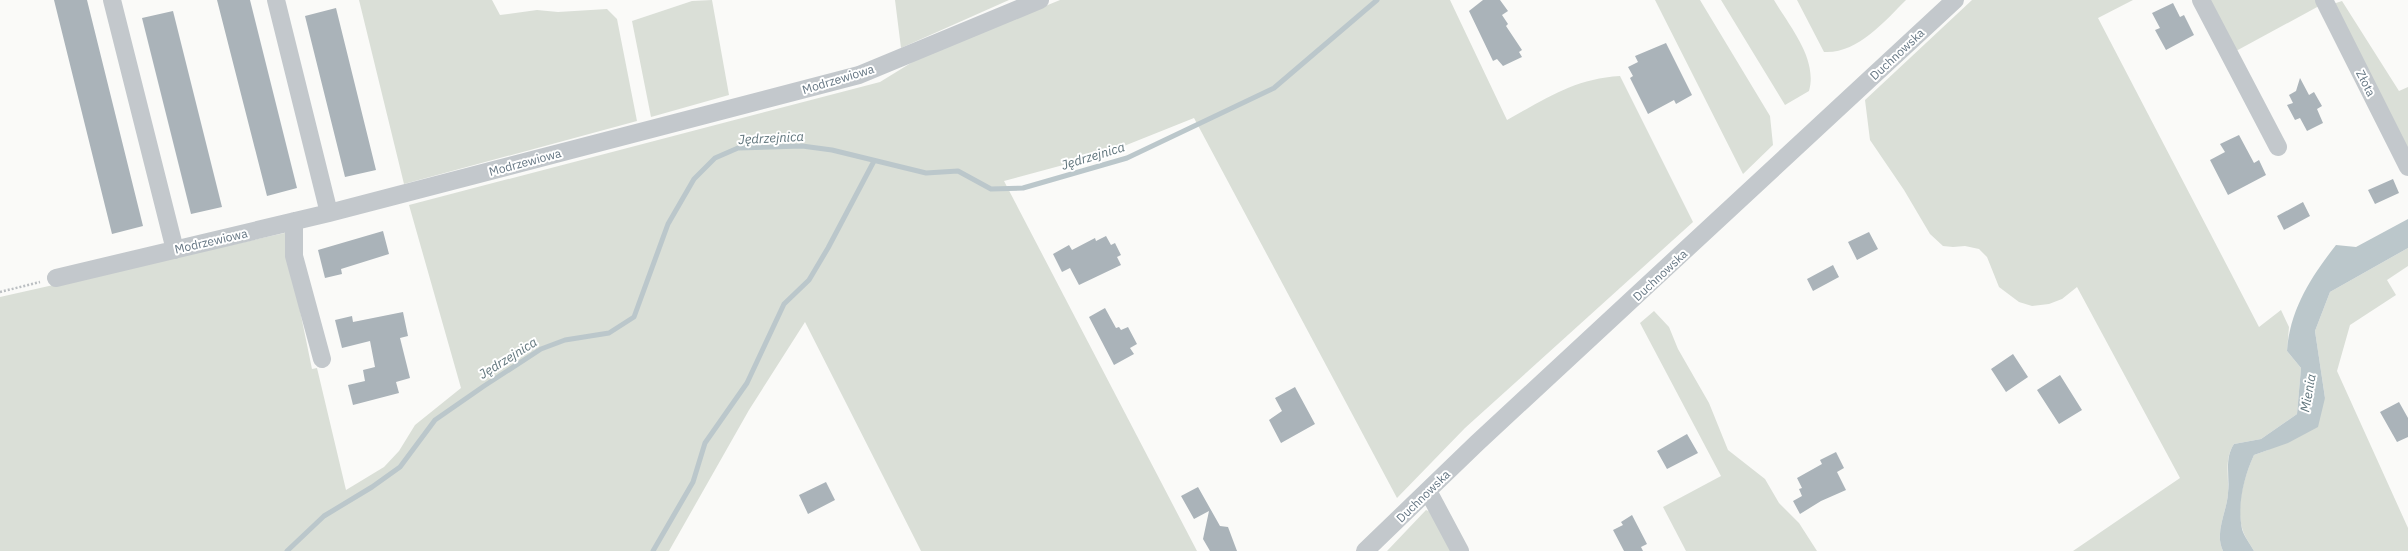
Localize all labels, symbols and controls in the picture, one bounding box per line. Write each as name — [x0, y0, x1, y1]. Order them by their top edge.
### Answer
street label: Duchnowska — [1867, 25, 1928, 83]
street label: Modrzewiowa — [800, 61, 876, 97]
street label: Złota — [2353, 67, 2379, 99]
water label: Jędrzejnica — [738, 128, 804, 148]
water label: Jędrzejnica — [1059, 138, 1127, 174]
street label: Modrzewiowa — [487, 145, 563, 179]
street label: Modrzewiowa — [173, 225, 249, 257]
street label: Duchnowska — [1630, 246, 1691, 304]
water label: Jędrzejnica — [476, 333, 540, 383]
water label: Mienia — [2296, 373, 2320, 413]
street label: Duchnowska — [1393, 466, 1453, 525]

